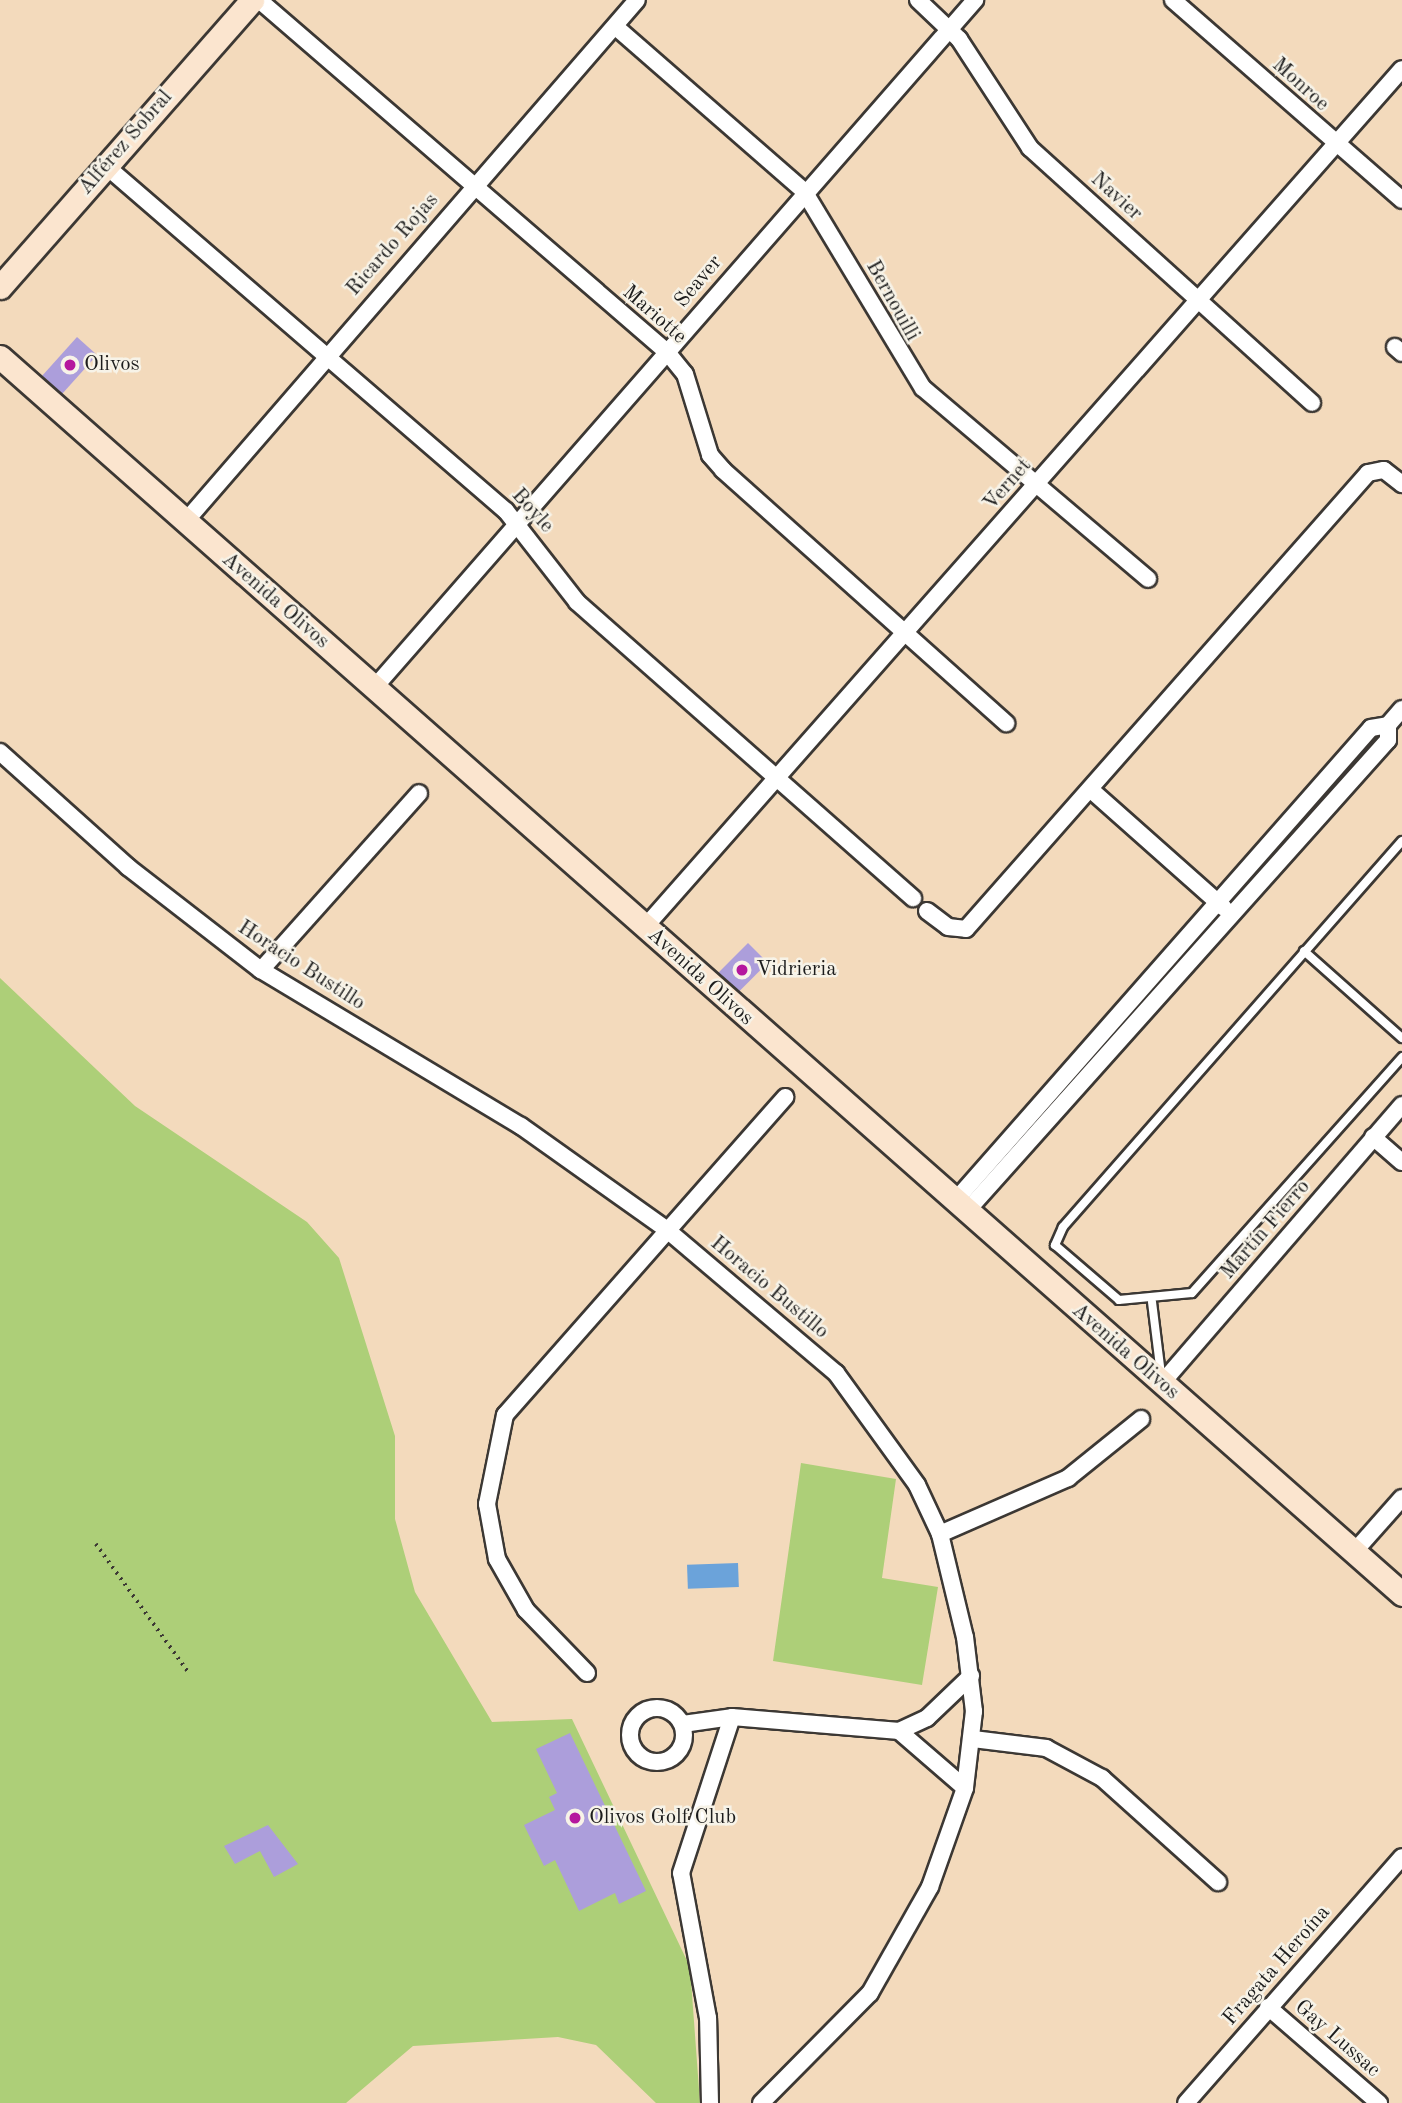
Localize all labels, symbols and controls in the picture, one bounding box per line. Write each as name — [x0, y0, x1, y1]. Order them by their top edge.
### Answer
street label: Monroe — [1266, 53, 1334, 117]
street label: Alférez Sobral — [74, 85, 178, 201]
street label: Navier — [1085, 167, 1147, 227]
street label: Ricardo Rojas — [342, 189, 444, 301]
street label: Seaver — [670, 251, 728, 313]
street label: Bernouilli — [860, 256, 924, 346]
street label: Mariotte — [617, 280, 691, 350]
place label: Olivos — [84, 352, 140, 378]
marker: Olivos — [62, 357, 78, 373]
street label: Vernet — [979, 454, 1037, 516]
street label: Boyle — [505, 483, 559, 539]
street label: Avenida Olivos — [216, 547, 334, 655]
street label: Horacio Bustillo — [233, 915, 369, 1017]
street label: Avenida Olivos — [642, 923, 758, 1031]
place label: Vidrieria — [756, 957, 837, 983]
marker: Vidrieria — [734, 962, 750, 978]
street label: Martín Fierro — [1216, 1175, 1316, 1285]
street label: Horacio Bustillo — [705, 1231, 833, 1345]
street label: Avenida Olivos — [1066, 1298, 1184, 1406]
place label: Olivos Golf Club — [589, 1805, 736, 1831]
marker: Olivos Golf Club — [567, 1810, 583, 1826]
street label: Fragata Heroína — [1218, 1901, 1336, 2031]
street label: Gay Lussac — [1289, 1995, 1385, 2083]

